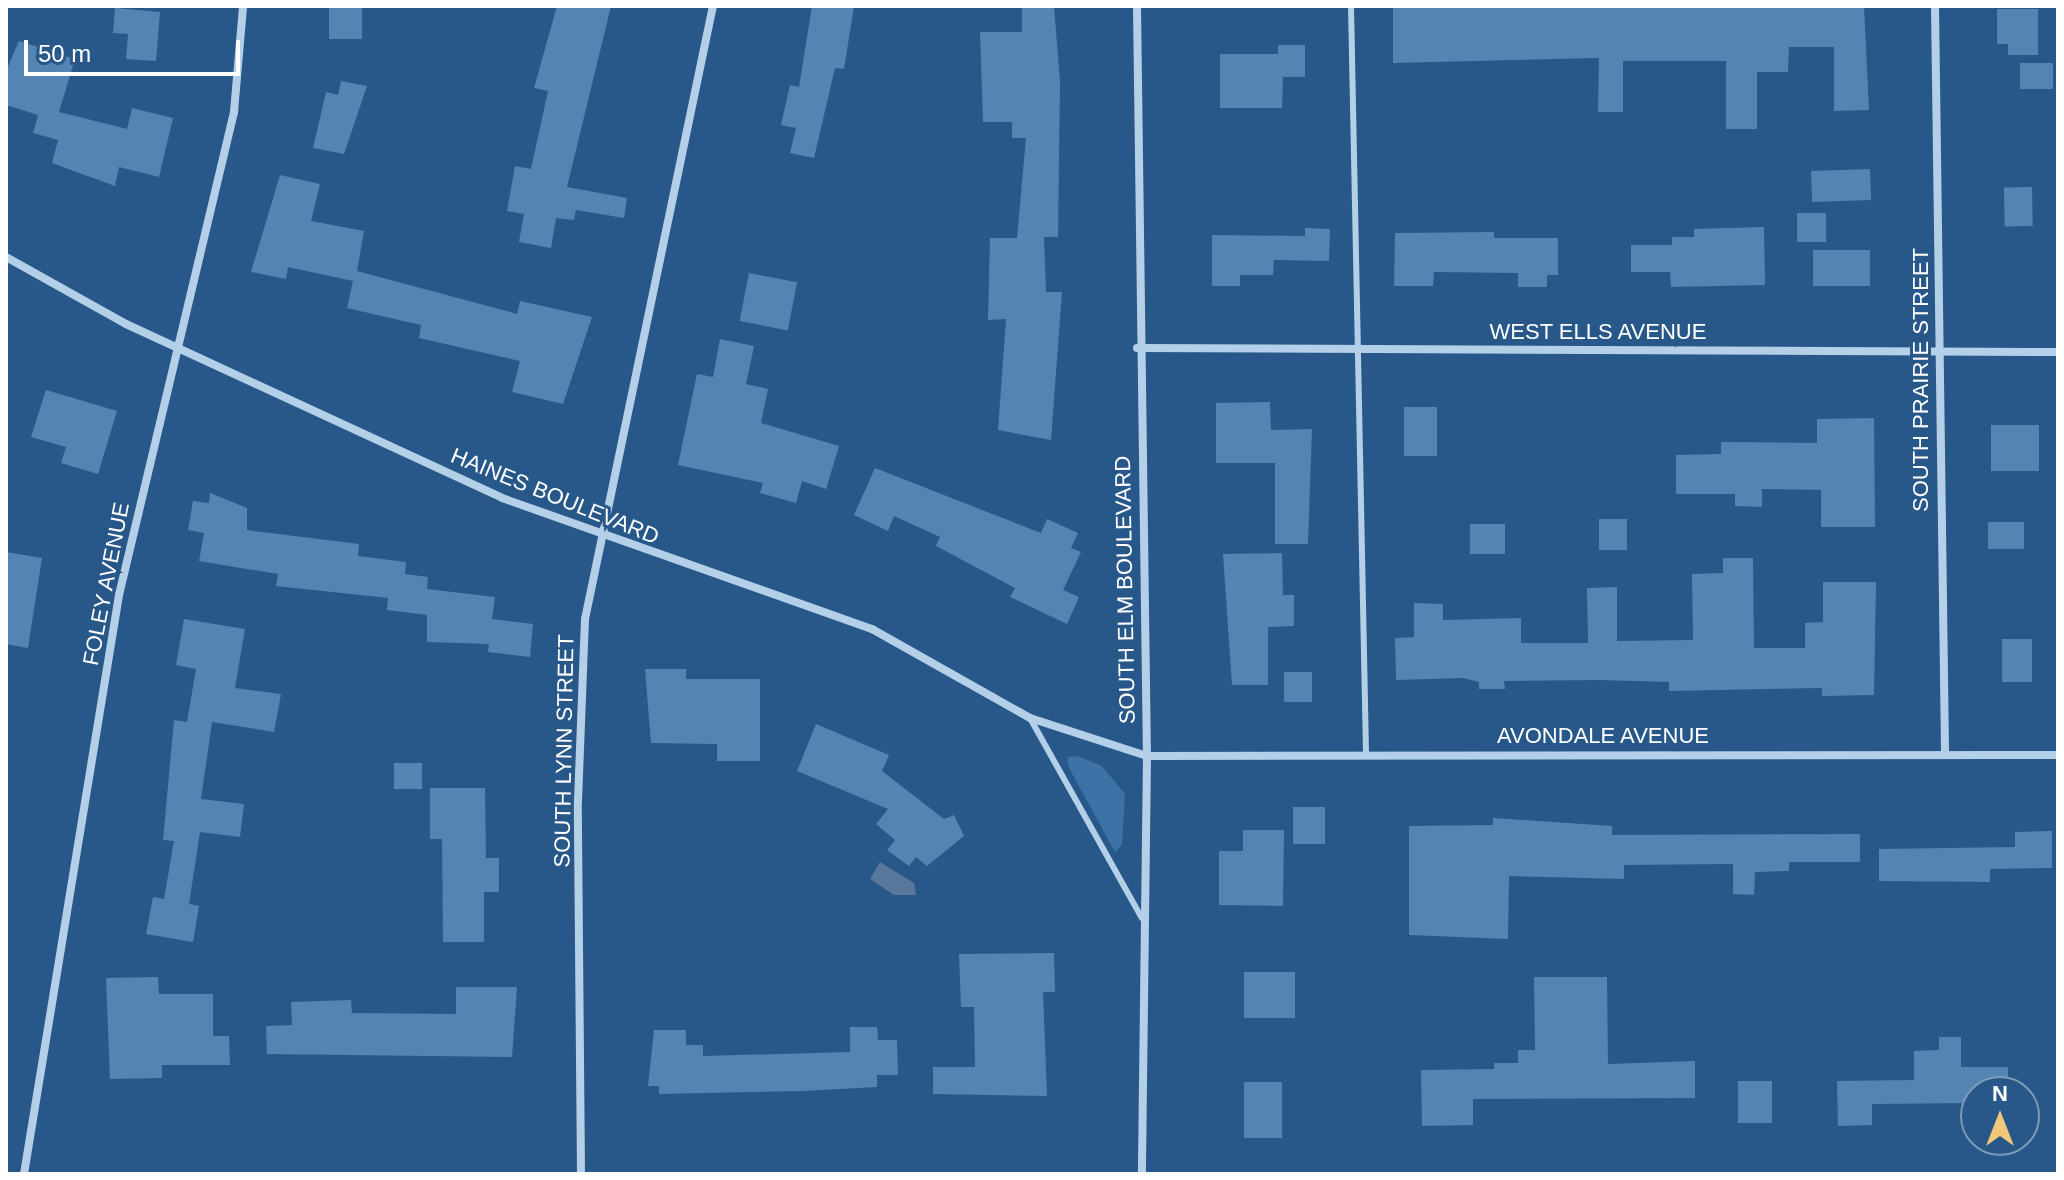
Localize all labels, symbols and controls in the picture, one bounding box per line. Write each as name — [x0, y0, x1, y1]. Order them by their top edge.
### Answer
scale bar — [28, 24, 244, 74]
text: 50 m — [38, 40, 91, 67]
street label: SOUTH PRAIRIE STREET — [1908, 248, 1934, 512]
street label: WEST ELLS AVENUE — [1489, 319, 1707, 345]
street label: HAINES BOULEVARD — [447, 442, 663, 550]
street label: SOUTH ELM BOULEVARD — [1109, 456, 1141, 724]
street label: FOLEY AVENUE — [77, 499, 135, 669]
street label: SOUTH LYNN STREET — [549, 634, 579, 868]
street label: AVONDALE AVENUE — [1496, 723, 1710, 749]
north arrow — [1960, 1076, 2040, 1156]
text: N — [1992, 1081, 2008, 1106]

